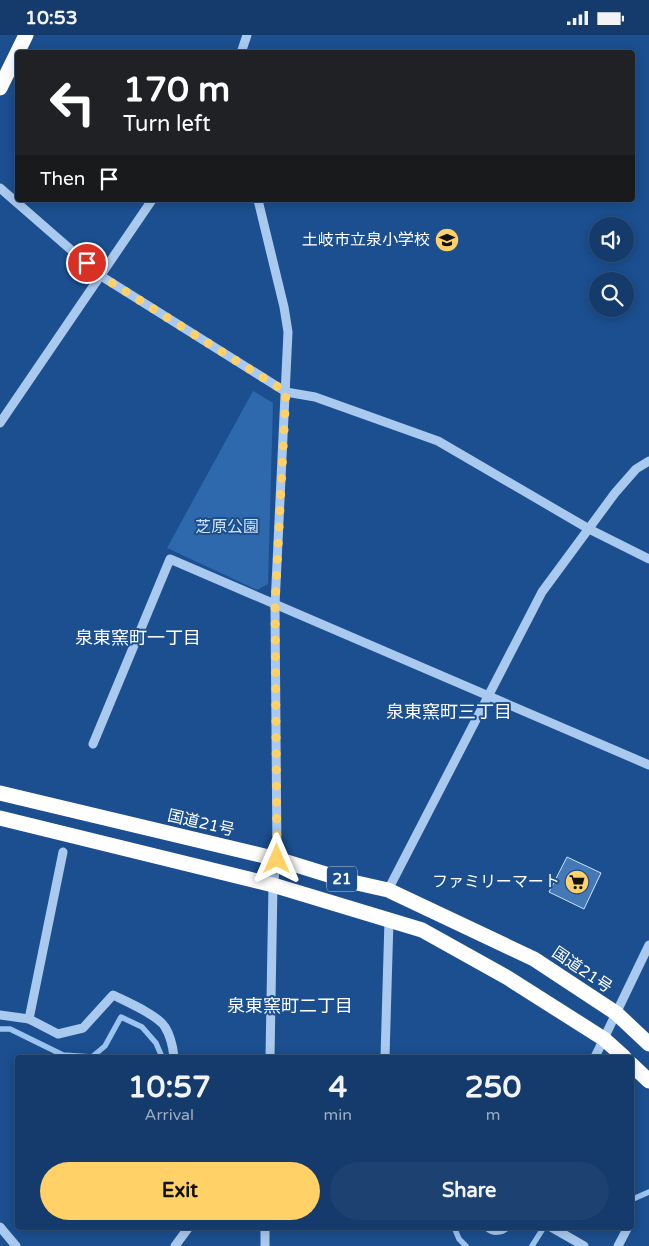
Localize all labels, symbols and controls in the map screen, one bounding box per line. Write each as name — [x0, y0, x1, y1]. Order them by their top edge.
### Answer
text: 10:53 — [25, 7, 78, 29]
text: 170 m — [123, 69, 230, 111]
icon: left — [40, 70, 105, 135]
text: Turn left — [123, 111, 211, 137]
icon: arrive — [95, 165, 123, 193]
text: Then — [40, 168, 85, 190]
map controls — [589, 217, 634, 317]
button: sound — [589, 217, 634, 262]
school or university icon: 土岐市立泉小学校 — [434, 227, 460, 253]
place label: 土岐市立泉小学校 — [302, 230, 430, 250]
pin — [66, 242, 108, 284]
icon: arrive — [73, 249, 101, 277]
button: search — [589, 272, 634, 317]
park label: 芝原公園 — [195, 517, 259, 537]
district label: 泉東窯町一丁目 — [75, 627, 201, 649]
district label: 泉東窯町三丁目 — [386, 701, 512, 723]
street label: 国道21号 — [166, 806, 236, 840]
position arrow — [250, 832, 302, 884]
road number: 21 — [327, 867, 357, 891]
supermarket icon: ファミリーマート — [564, 869, 590, 895]
place label: ファミリーマート — [432, 872, 560, 892]
street label: 国道21号 — [548, 943, 616, 997]
district label: 泉東窯町二丁目 — [227, 995, 353, 1017]
text: 10:57 — [128, 1069, 211, 1106]
text: 4 — [328, 1069, 347, 1106]
text: 250 — [465, 1069, 521, 1106]
text: Arrival — [145, 1105, 194, 1125]
text: min — [324, 1105, 352, 1125]
text: m — [486, 1105, 500, 1125]
button: Exit — [40, 1162, 320, 1220]
button: Share — [330, 1162, 609, 1220]

